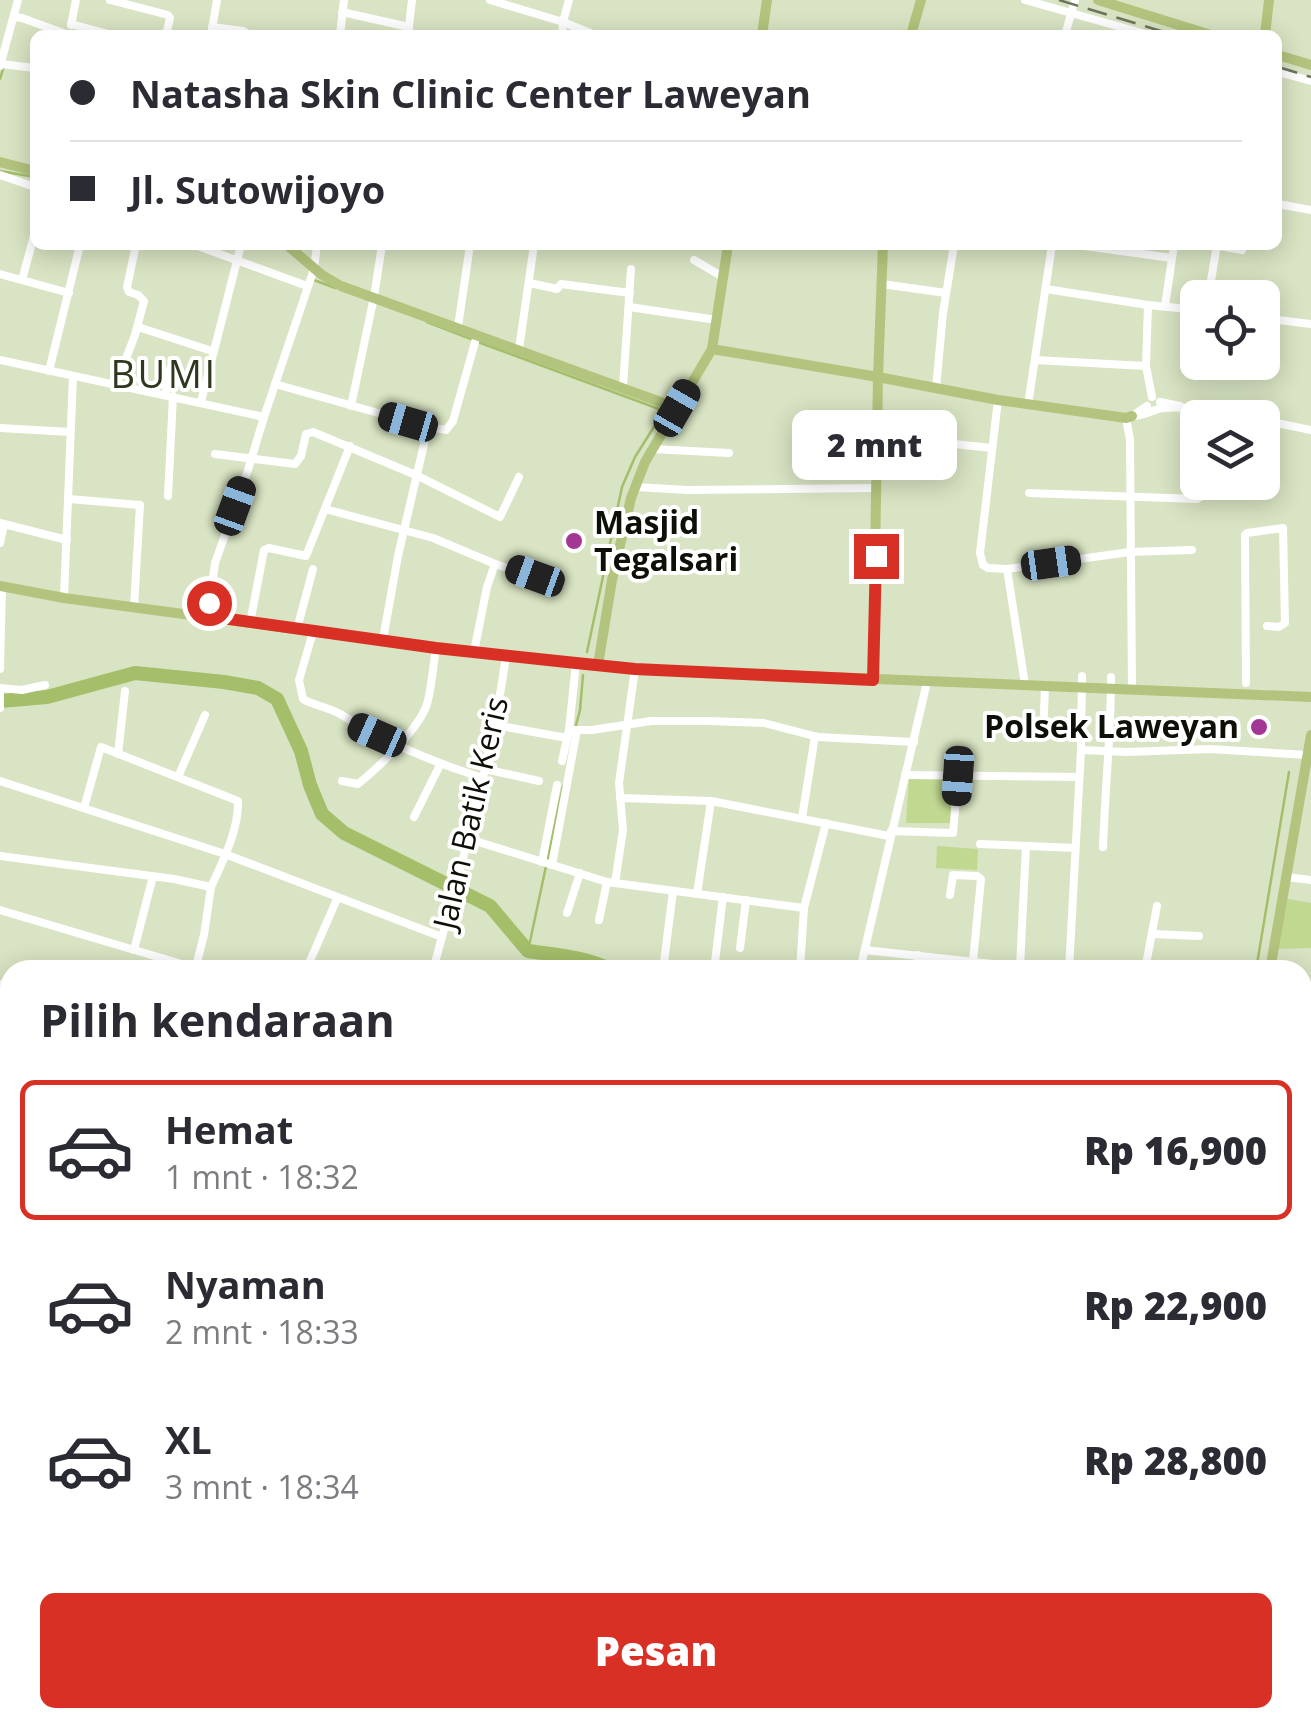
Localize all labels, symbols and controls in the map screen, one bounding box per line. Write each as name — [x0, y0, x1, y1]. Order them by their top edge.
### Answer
text: Natasha Skin Clinic Center Laweyan — [130, 67, 811, 119]
text: Jl. Sutowijoyo — [130, 163, 385, 215]
map controls — [1180, 280, 1280, 500]
button: locate — [1180, 280, 1280, 380]
district label: BUMI — [110, 347, 218, 399]
car — [649, 375, 705, 441]
car — [375, 399, 441, 445]
button: layers — [1180, 400, 1280, 500]
callout: 2 mnt — [794, 411, 958, 481]
text: 2 mnt — [827, 423, 922, 466]
car — [211, 473, 259, 539]
place label: Masjid Tegalsari — [594, 500, 738, 580]
marker: Masjid Tegalsari — [563, 530, 585, 552]
route end — [854, 534, 899, 579]
car — [1019, 544, 1083, 582]
car — [502, 552, 568, 600]
route start — [187, 581, 232, 626]
street label: Jalan Batik Keris — [421, 692, 517, 936]
place label: Polsek Laweyan — [984, 704, 1239, 747]
car — [343, 709, 411, 761]
marker: Polsek Laweyan — [1248, 716, 1270, 738]
car — [941, 745, 975, 807]
text: Pilih kendaraan — [40, 989, 395, 1050]
text: Hemat — [165, 1103, 293, 1155]
icon: car — [45, 1105, 135, 1195]
text: Rp 16,900 — [1084, 1124, 1267, 1176]
text: 1 mnt · 18:32 — [165, 1155, 359, 1198]
text: Nyaman — [165, 1258, 326, 1310]
icon: car — [45, 1260, 135, 1350]
text: Rp 22,900 — [1084, 1279, 1267, 1331]
text: 2 mnt · 18:33 — [165, 1310, 359, 1353]
text: XL — [165, 1413, 212, 1465]
icon: car — [45, 1415, 135, 1505]
text: Rp 28,800 — [1084, 1434, 1267, 1486]
text: 3 mnt · 18:34 — [165, 1465, 359, 1508]
button: Pesan — [40, 1593, 1272, 1708]

